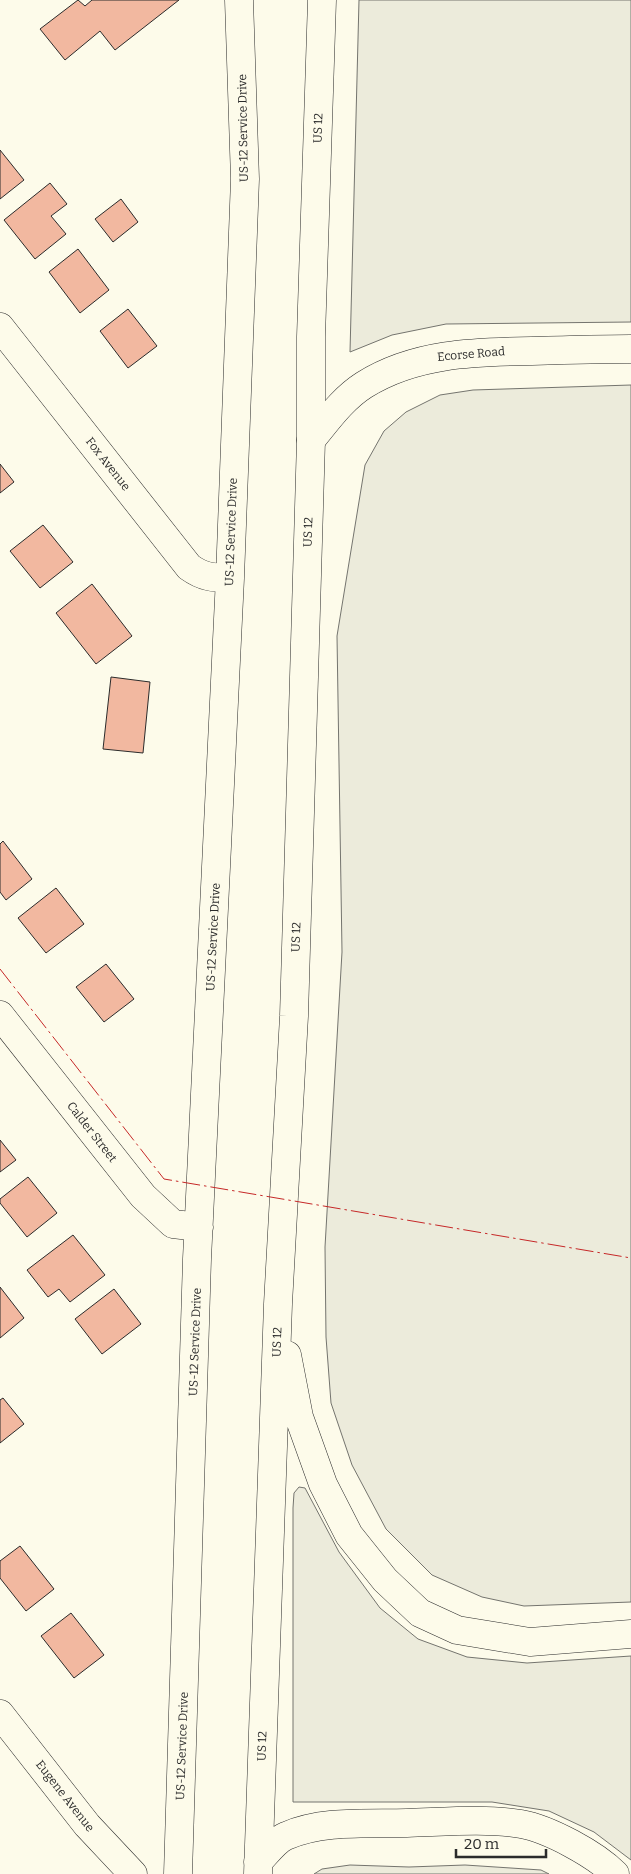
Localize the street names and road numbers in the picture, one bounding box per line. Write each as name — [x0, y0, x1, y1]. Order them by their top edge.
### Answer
street label: US-12 Service Drive — [235, 74, 251, 182]
street label: US 12 — [310, 113, 326, 143]
street label: Ecorse Road — [436, 344, 506, 364]
street label: Fox Avenue — [83, 435, 133, 493]
street label: US-12 Service Drive — [222, 478, 240, 586]
street label: US 12 — [300, 517, 316, 547]
street label: US-12 Service Drive — [203, 883, 223, 991]
street label: US 12 — [288, 922, 304, 952]
street label: Calder Street — [64, 1099, 120, 1165]
street label: US-12 Service Drive — [186, 1288, 204, 1396]
street label: US 12 — [269, 1327, 285, 1357]
street label: US-12 Service Drive — [173, 1692, 191, 1800]
street label: US 12 — [254, 1731, 270, 1761]
street label: Eugene Avenue — [33, 1758, 97, 1834]

